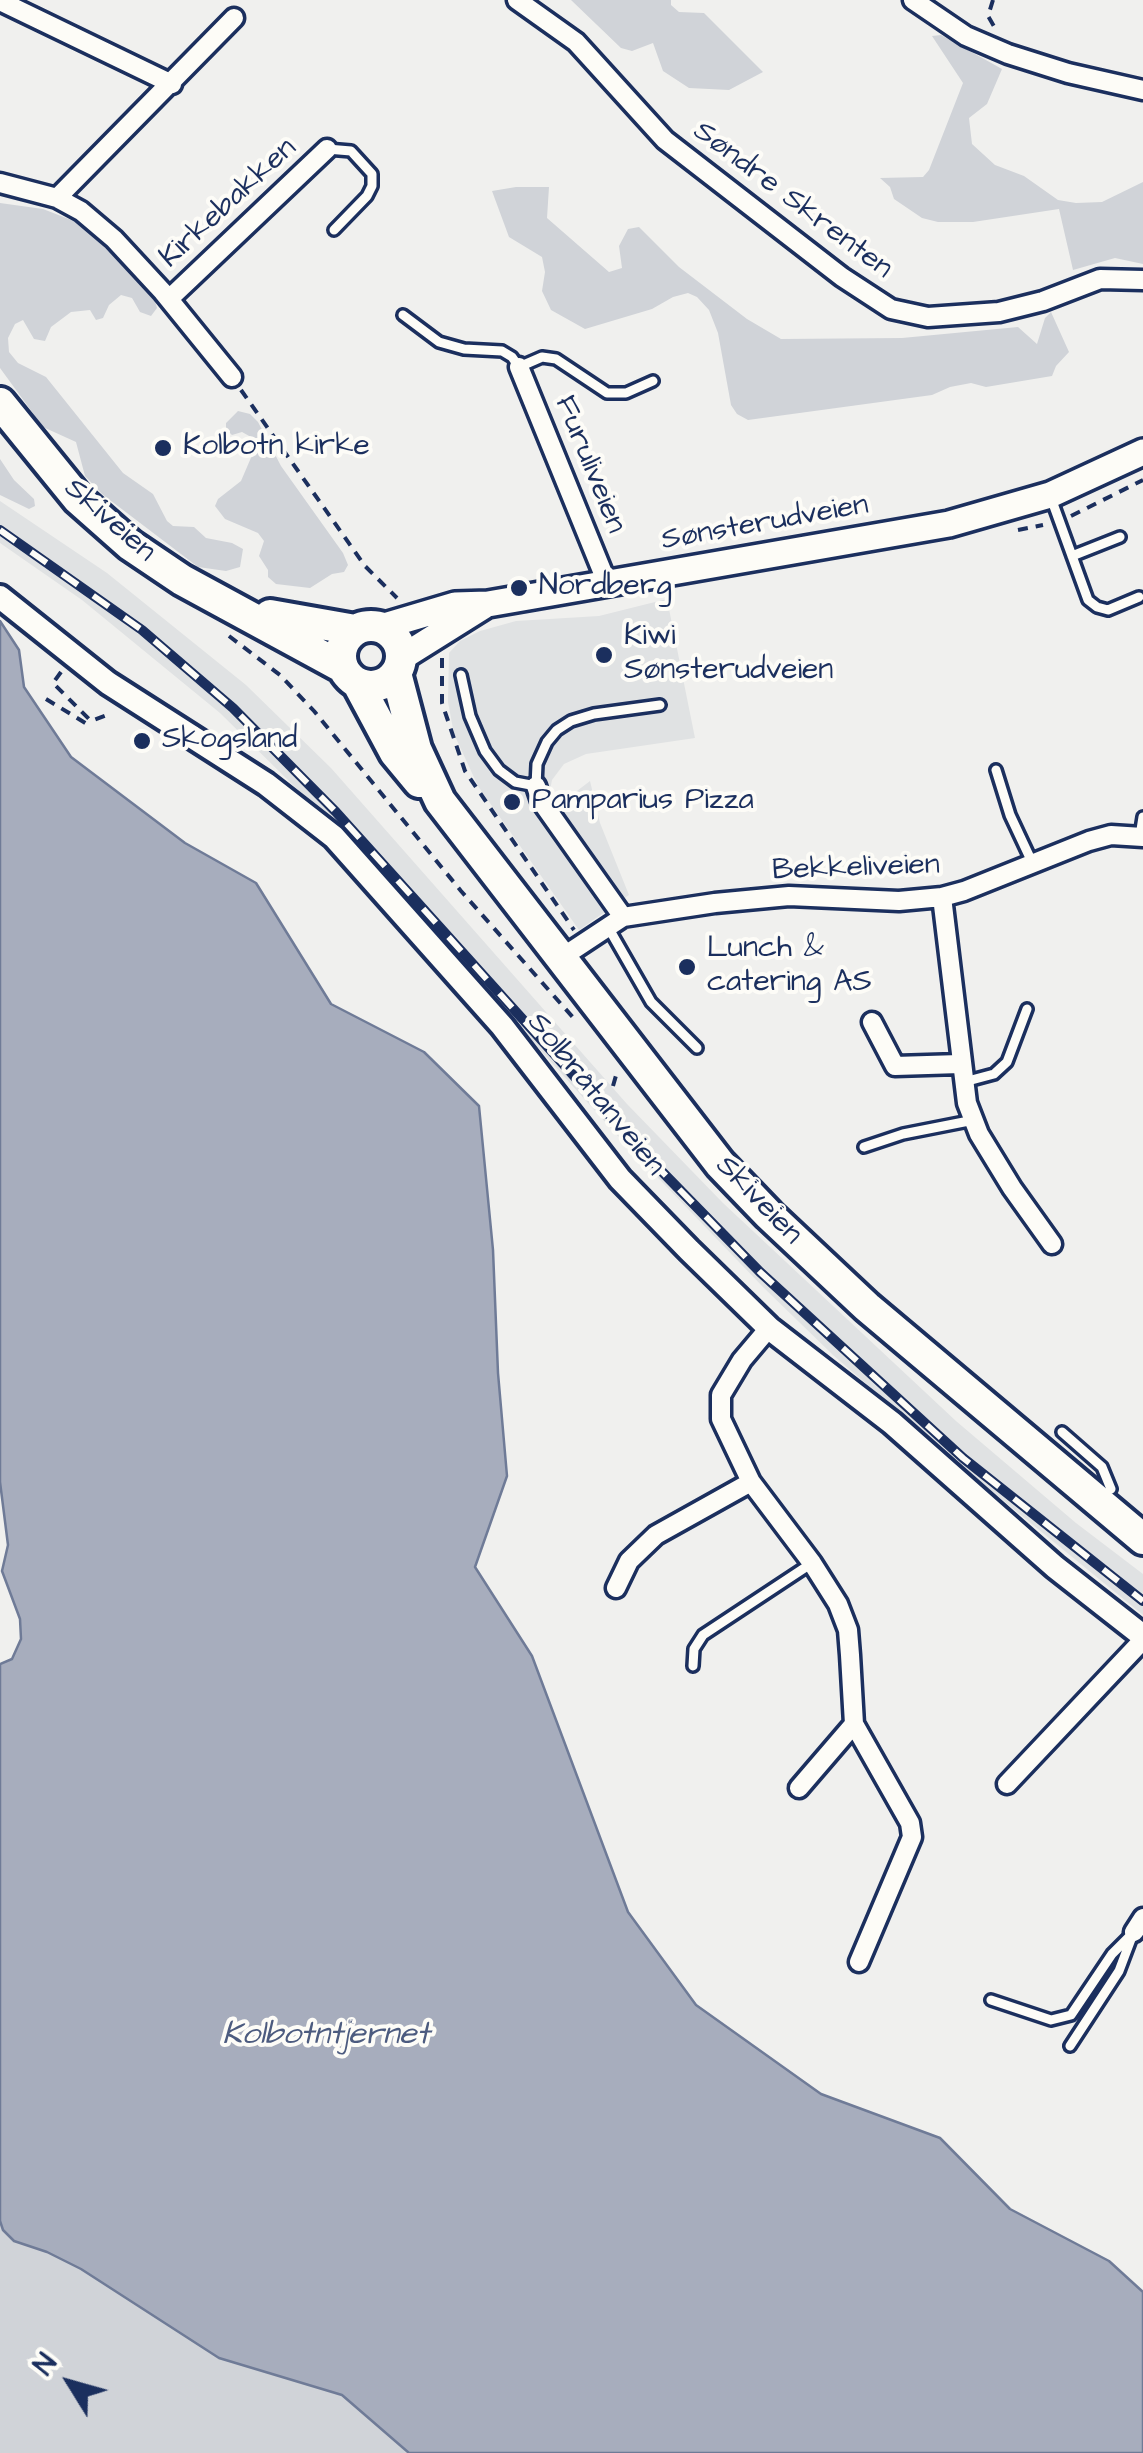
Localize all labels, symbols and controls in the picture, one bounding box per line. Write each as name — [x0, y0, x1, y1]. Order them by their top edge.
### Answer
street label: Søndre Skrenten — [685, 114, 899, 288]
street label: Kirkebakken — [153, 131, 305, 277]
street label: Furuliveien — [545, 391, 633, 539]
place label: Kolbotn kirke — [183, 430, 370, 466]
marker: Kolbotn kirke — [152, 437, 174, 459]
street label: Skiveien — [56, 471, 162, 571]
street label: Sønsterudveien — [659, 488, 871, 560]
place label: Nordberg — [539, 570, 672, 606]
marker: Nordberg — [508, 577, 530, 599]
place label: Kiwi Sønsterudveien — [624, 620, 833, 690]
marker: Kiwi Sønsterudveien — [593, 644, 615, 666]
place label: Skogsland — [162, 723, 297, 759]
marker: Skogsland — [131, 730, 153, 752]
place label: Pamparius Pizza — [532, 784, 754, 820]
marker: Pamparius Pizza — [501, 791, 523, 813]
street label: Bekkeliveien — [772, 848, 940, 890]
place label: Lunch & catering AS — [707, 932, 872, 1002]
marker: Lunch & catering AS — [676, 956, 698, 978]
street label: Solbråtanveien — [518, 1006, 672, 1184]
street label: Skiveien — [707, 1149, 809, 1253]
water label: Kolbotntjernet — [222, 2017, 430, 2055]
north arrow — [20, 2333, 120, 2433]
text: N — [25, 2346, 66, 2383]

